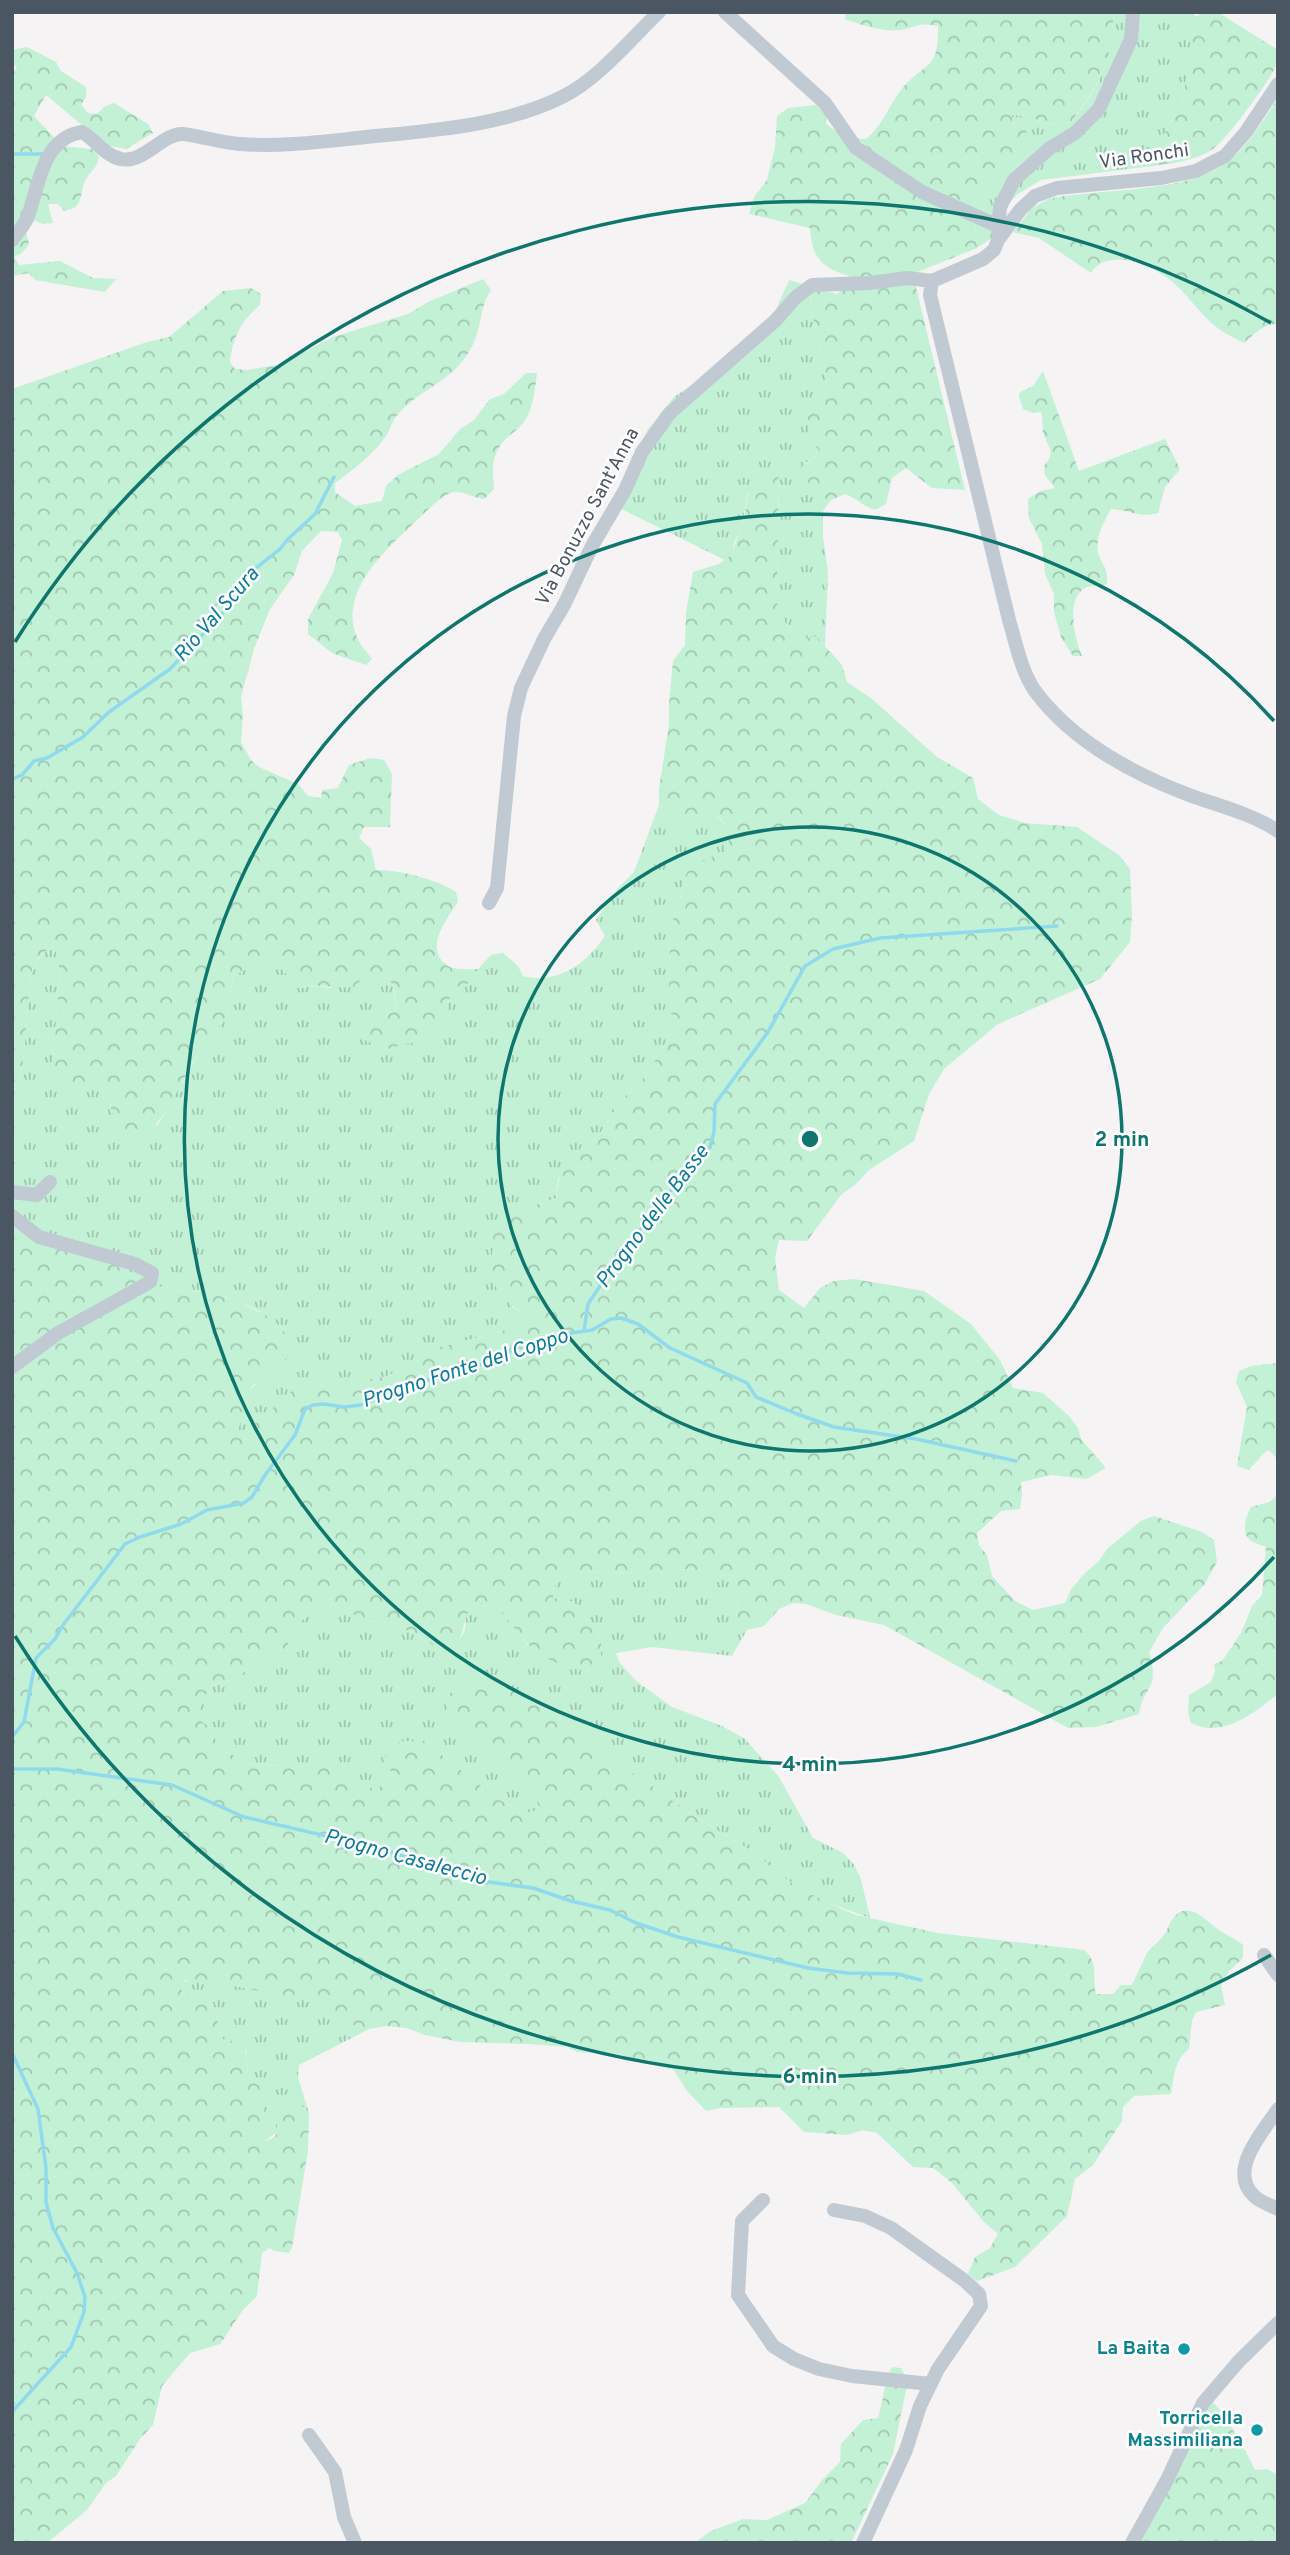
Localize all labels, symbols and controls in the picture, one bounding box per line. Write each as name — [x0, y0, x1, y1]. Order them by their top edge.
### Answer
street label: Via Ronchi — [1098, 139, 1190, 175]
street label: Via Bonuzzo Sant'Anna — [531, 424, 645, 610]
water label: Rio Val Scura — [168, 562, 266, 668]
centre of rings — [798, 1127, 822, 1151]
text: 2 min — [1095, 1127, 1149, 1154]
water label: Progno delle Basse — [590, 1139, 716, 1294]
water label: Progno Fonte del Coppo — [359, 1323, 572, 1415]
text: 4 min — [782, 1752, 838, 1779]
water label: Progno Casaleccio — [321, 1823, 490, 1893]
text: 6 min — [783, 2064, 837, 2091]
place label: La Baita — [1097, 2337, 1170, 2361]
marker: La Baita — [1176, 2341, 1192, 2357]
place label: Torricella Massimiliana — [1127, 2407, 1243, 2453]
marker: Torricella Massimiliana — [1249, 2422, 1265, 2438]

